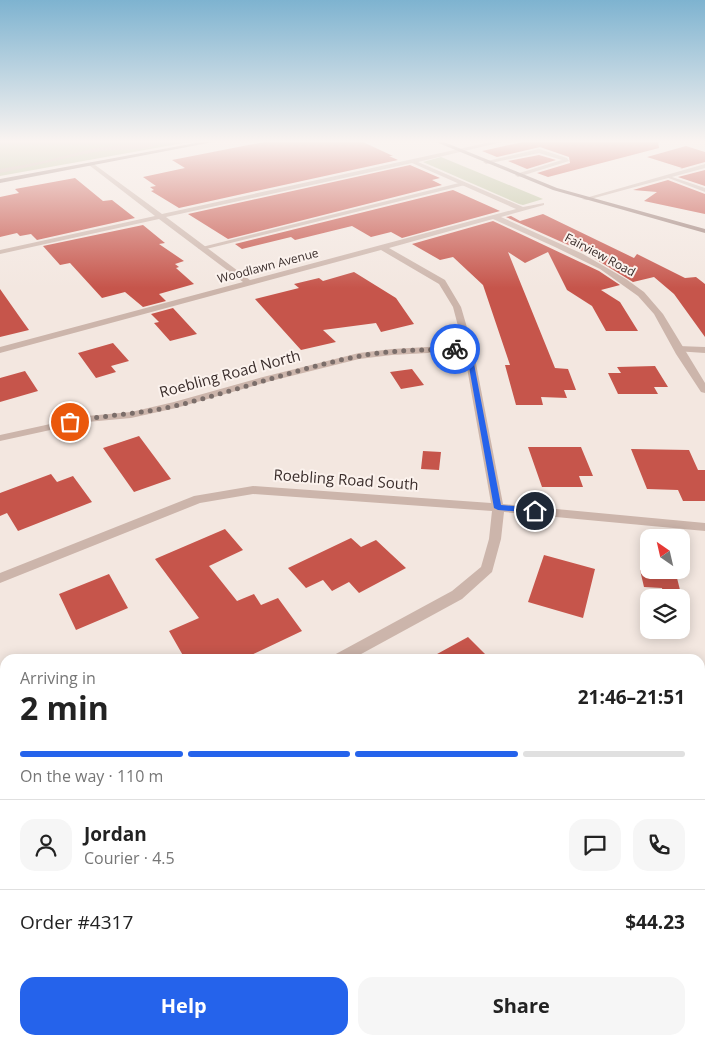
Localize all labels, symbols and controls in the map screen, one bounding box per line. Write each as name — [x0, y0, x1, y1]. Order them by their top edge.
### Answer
street label: Fairview Road — [562, 229, 638, 280]
street label: Woodlawn Avenue — [215, 244, 321, 287]
courier — [430, 324, 480, 374]
icon: bike — [441, 335, 469, 363]
street label: Roebling Road North — [157, 345, 303, 402]
pin — [49, 401, 91, 443]
icon: bag — [56, 408, 84, 436]
street label: Roebling Road South — [273, 464, 419, 494]
pin — [514, 490, 556, 532]
icon: home — [521, 497, 549, 525]
north arrow — [640, 529, 690, 579]
map controls — [640, 529, 690, 639]
button: layers — [640, 589, 690, 639]
text: Arriving in — [20, 667, 96, 689]
text: 21:46–21:51 — [578, 684, 685, 710]
text: 2 min — [20, 686, 109, 729]
text: On the way · 110 m — [20, 765, 163, 787]
button: person — [20, 819, 72, 871]
button: chat — [569, 819, 621, 871]
button: phone — [633, 819, 685, 871]
text: Jordan — [84, 821, 147, 847]
text: Courier · 4.5 — [84, 847, 175, 869]
text: Order #4317 — [20, 909, 133, 935]
text: $44.23 — [625, 909, 685, 935]
button: Help — [20, 977, 348, 1035]
button: Share — [358, 977, 685, 1035]

